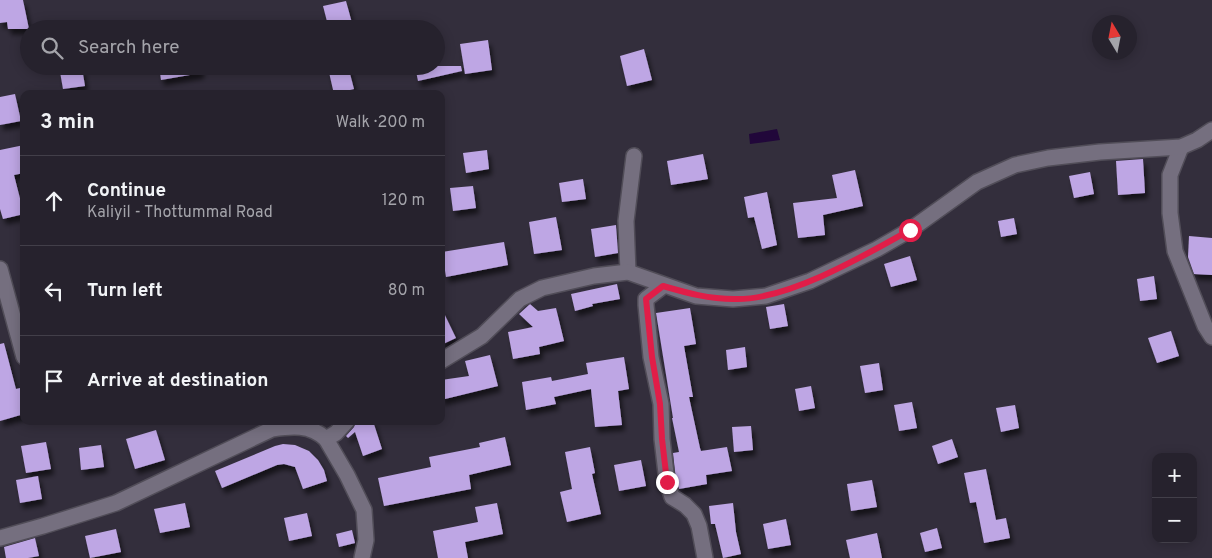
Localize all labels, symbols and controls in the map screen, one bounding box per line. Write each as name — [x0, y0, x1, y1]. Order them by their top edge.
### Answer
north arrow — [1092, 15, 1137, 60]
search box — [20, 20, 445, 75]
icon: search — [38, 34, 66, 62]
text: Search here — [78, 36, 180, 60]
text: 3 min — [40, 109, 95, 136]
text: Walk · 200 m — [336, 113, 425, 133]
text: Continue — [87, 179, 166, 203]
icon: ahead — [40, 187, 68, 215]
text: 120 m — [382, 191, 425, 211]
text: Kaliyil - Thottummal Road — [87, 203, 273, 223]
route start — [899, 219, 922, 242]
icon: left — [40, 277, 68, 305]
text: Turn left — [87, 279, 163, 303]
text: 80 m — [388, 281, 425, 301]
icon: arrive — [40, 367, 68, 395]
text: Arrive at destination — [87, 369, 268, 393]
map controls — [1152, 453, 1197, 543]
button: + — [1152, 453, 1197, 498]
route end — [656, 471, 679, 494]
button: − — [1152, 498, 1197, 543]

